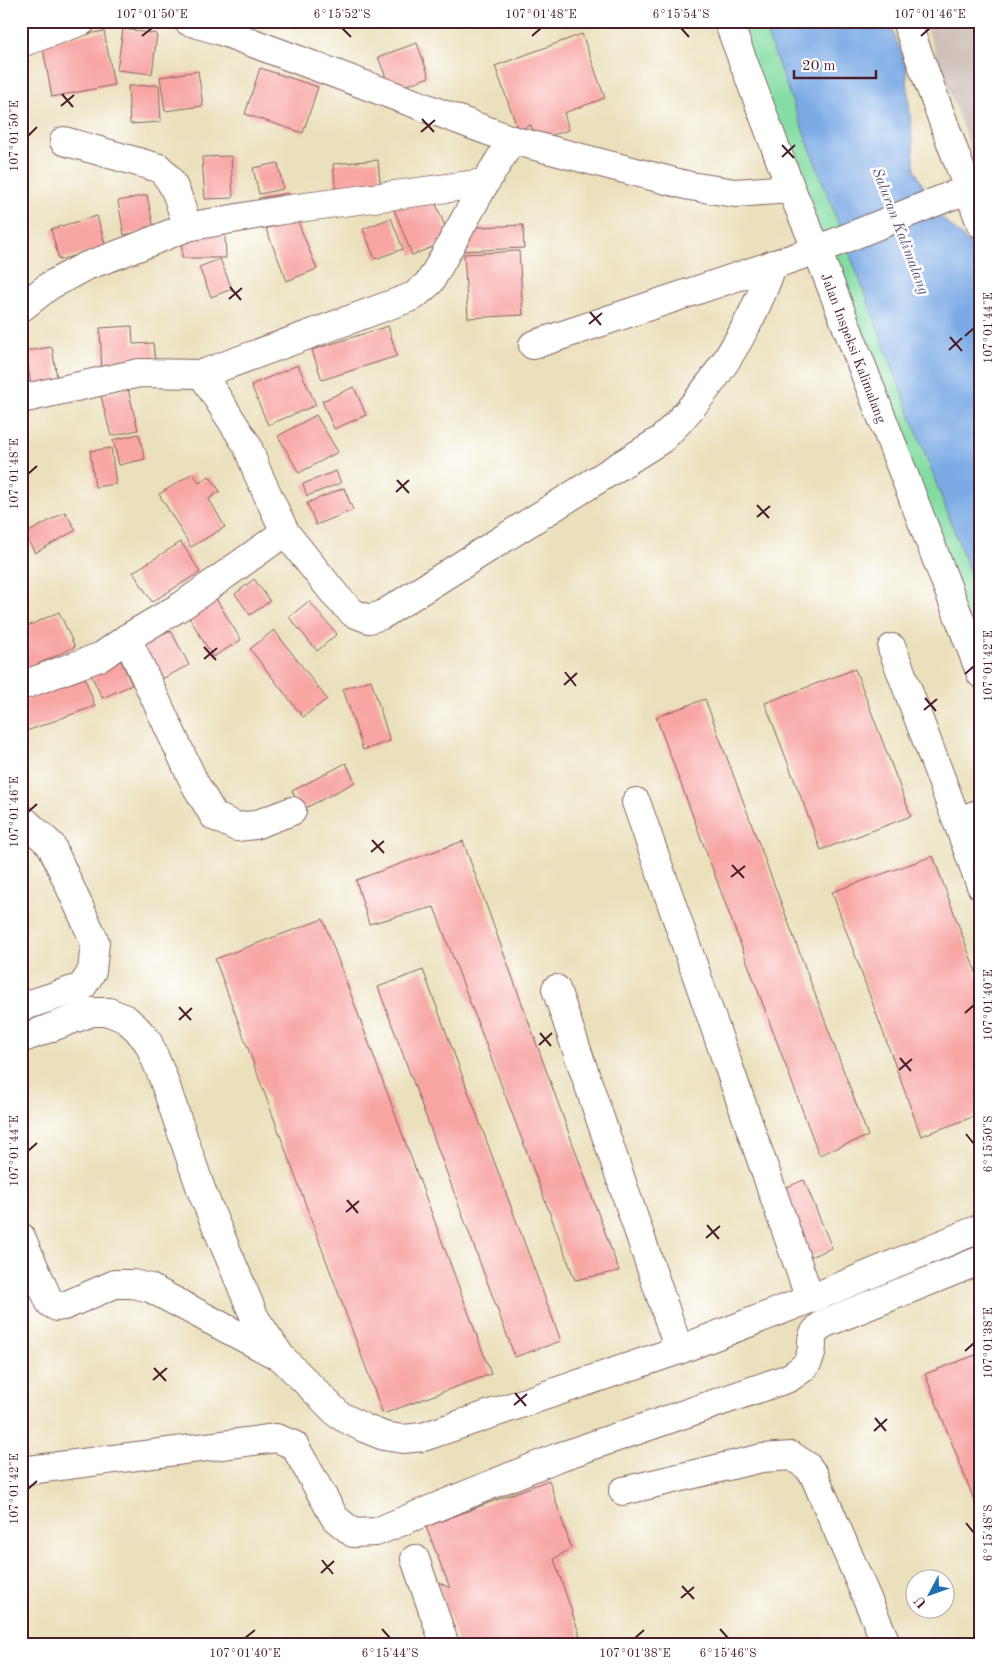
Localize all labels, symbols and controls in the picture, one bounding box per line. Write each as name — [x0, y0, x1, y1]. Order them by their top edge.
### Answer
text: 107°01'50"E — [116, 8, 188, 21]
text: 6°15'52"S — [314, 8, 370, 21]
text: 6°15'54"S — [653, 8, 709, 21]
text: 107°01'48"E — [505, 9, 577, 21]
text: 107°01'46"E — [894, 9, 966, 21]
scale bar — [794, 48, 877, 80]
text: 20 m — [802, 59, 836, 74]
text: 107°01'50"E — [8, 100, 21, 172]
water label: Saluran Kalimalang — [868, 166, 931, 297]
street label: Jalan Inspeksi Kalimalang — [818, 271, 888, 426]
text: 107°01'44"E — [983, 292, 995, 364]
text: 107°01'48"E — [9, 438, 21, 510]
text: 107°01'42"E — [983, 630, 995, 702]
text: 107°01'46"E — [9, 776, 21, 848]
text: 107°01'40"E — [983, 969, 995, 1041]
text: 107°01'44"E — [9, 1115, 21, 1187]
text: 6°15'50"S — [982, 1116, 995, 1172]
text: 107°01'38"E — [983, 1307, 995, 1379]
text: 107°01'42"E — [9, 1453, 21, 1525]
text: 6°15'48"S — [982, 1505, 995, 1561]
north arrow — [904, 1568, 954, 1618]
text: U — [912, 1593, 930, 1611]
text: 6°15'44"S — [362, 1647, 418, 1660]
text: 6°15'46"S — [700, 1647, 756, 1660]
text: 107°01'40"E — [209, 1648, 281, 1660]
text: 107°01'38"E — [599, 1648, 671, 1660]

